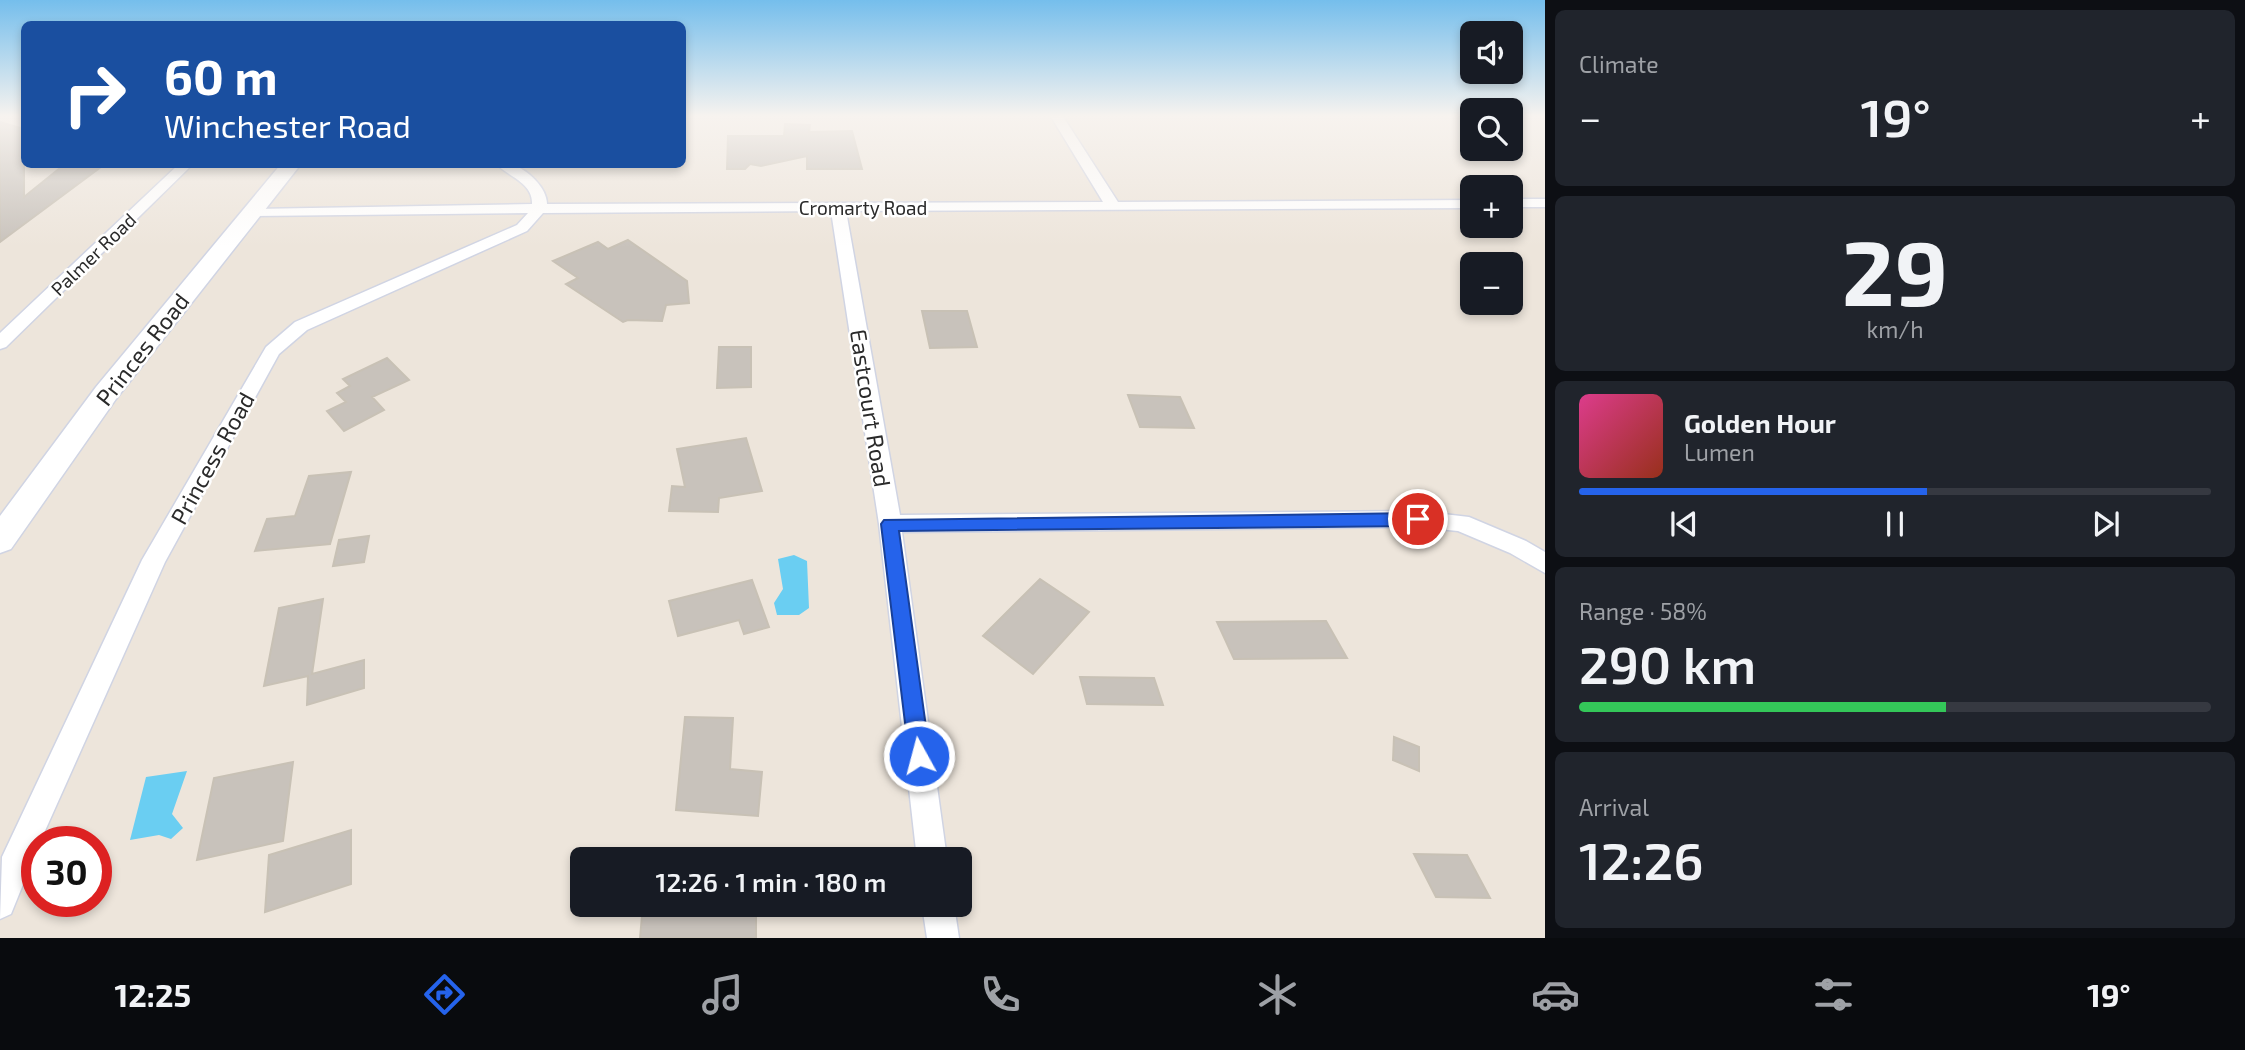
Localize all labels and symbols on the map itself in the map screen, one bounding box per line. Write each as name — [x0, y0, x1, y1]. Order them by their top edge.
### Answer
street label: Cromarty Road — [799, 196, 927, 219]
street label: Palmer Road — [46, 208, 140, 300]
street label: Princes Road — [89, 287, 195, 411]
street label: Eastcourt Road — [845, 327, 897, 489]
street label: Princess Road — [164, 387, 260, 529]
pin — [1388, 489, 1448, 549]
position arrow — [882, 719, 956, 793]
speed limit sign: 30 — [21, 826, 112, 917]

